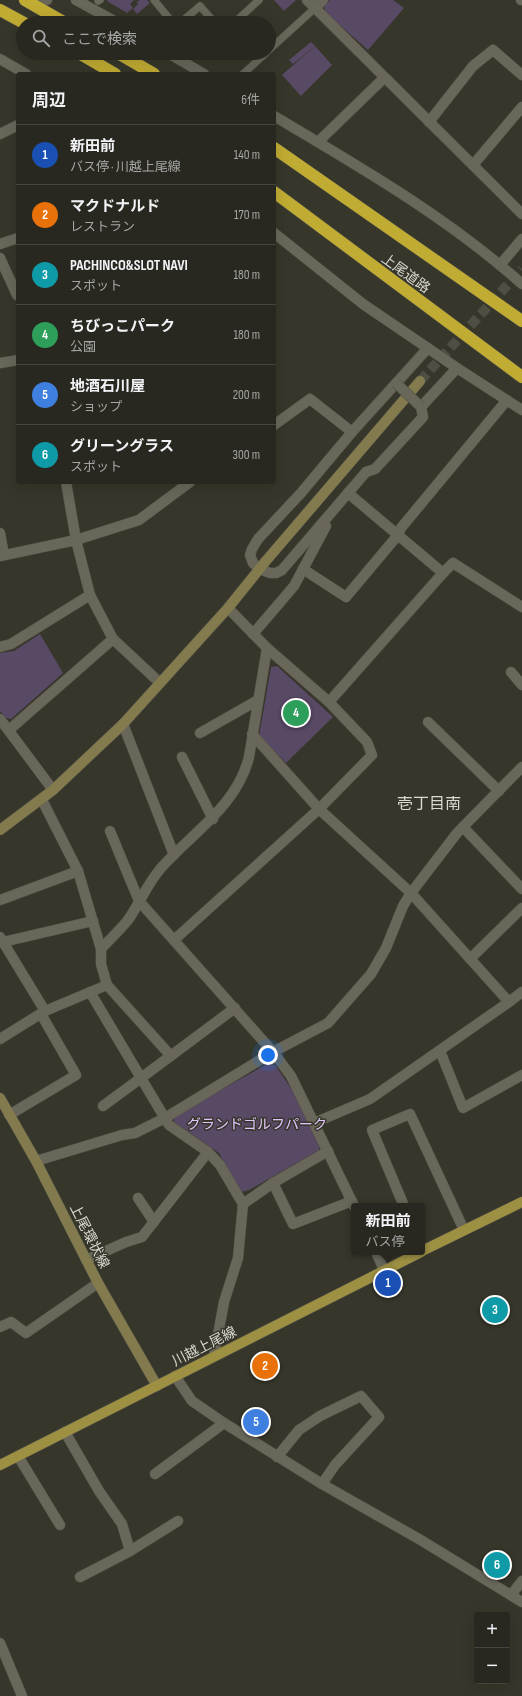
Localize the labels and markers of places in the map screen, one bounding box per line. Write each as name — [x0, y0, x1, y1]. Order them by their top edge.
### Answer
pin: 4 — [283, 698, 309, 728]
pin: 1 — [375, 1268, 401, 1298]
pin: 3 — [482, 1295, 508, 1325]
pin: 2 — [252, 1351, 278, 1381]
pin: 5 — [243, 1407, 269, 1437]
pin: 6 — [484, 1550, 510, 1580]

